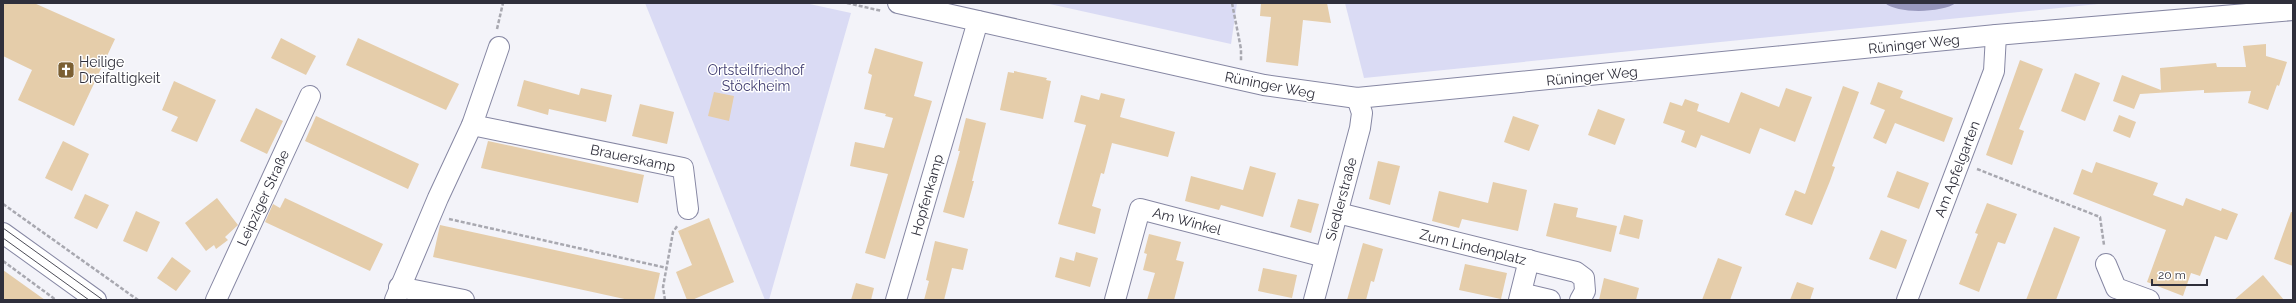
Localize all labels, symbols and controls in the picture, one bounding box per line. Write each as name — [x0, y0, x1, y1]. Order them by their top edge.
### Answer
street label: Rüninger Weg — [1867, 31, 1961, 57]
place label: Heilige Dreifaltigkeit — [79, 54, 161, 86]
church icon: Heilige Dreifaltigkeit — [56, 60, 76, 80]
park label: Ortsteilfriedhof Stöckheim — [708, 62, 806, 94]
street label: Rüninger Weg — [1545, 63, 1639, 89]
street label: Rüninger Weg — [1223, 68, 1317, 102]
street label: Am Apfelgarten — [1931, 119, 1983, 219]
street label: Brauerskamp — [589, 141, 677, 175]
street label: Leipziger Straße — [234, 147, 292, 249]
street label: Hopfenkamp — [908, 152, 946, 238]
street label: Siedlerstraße — [1322, 156, 1360, 242]
street label: Am Winkel — [1151, 204, 1223, 238]
street label: Zum Lindenplatz — [1418, 226, 1528, 268]
scale bar — [2152, 261, 2207, 287]
text: 20 m — [2158, 268, 2186, 282]

